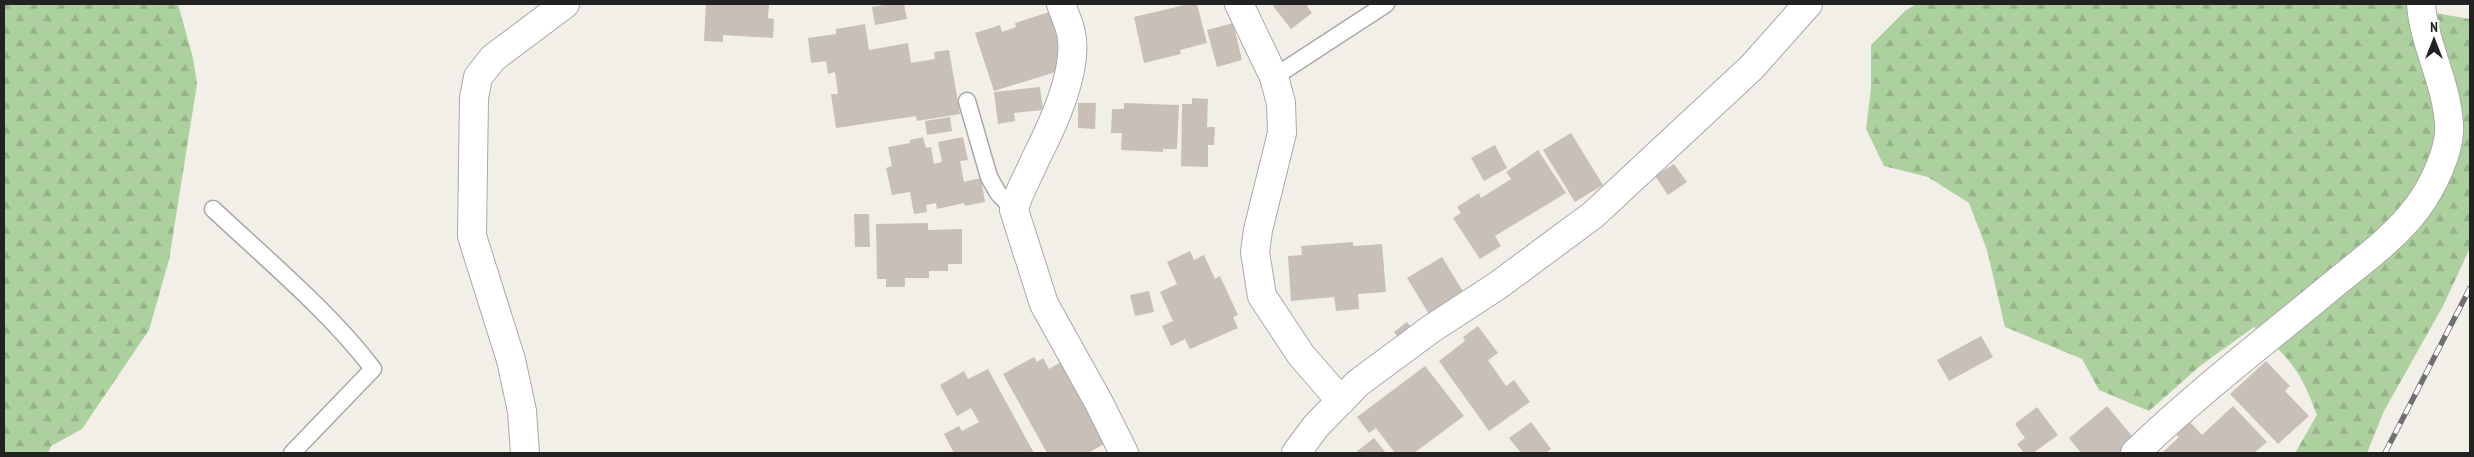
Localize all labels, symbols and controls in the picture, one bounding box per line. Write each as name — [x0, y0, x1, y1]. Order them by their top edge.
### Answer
north arrow — [2409, 15, 2459, 65]
text: N — [2430, 18, 2438, 36]

